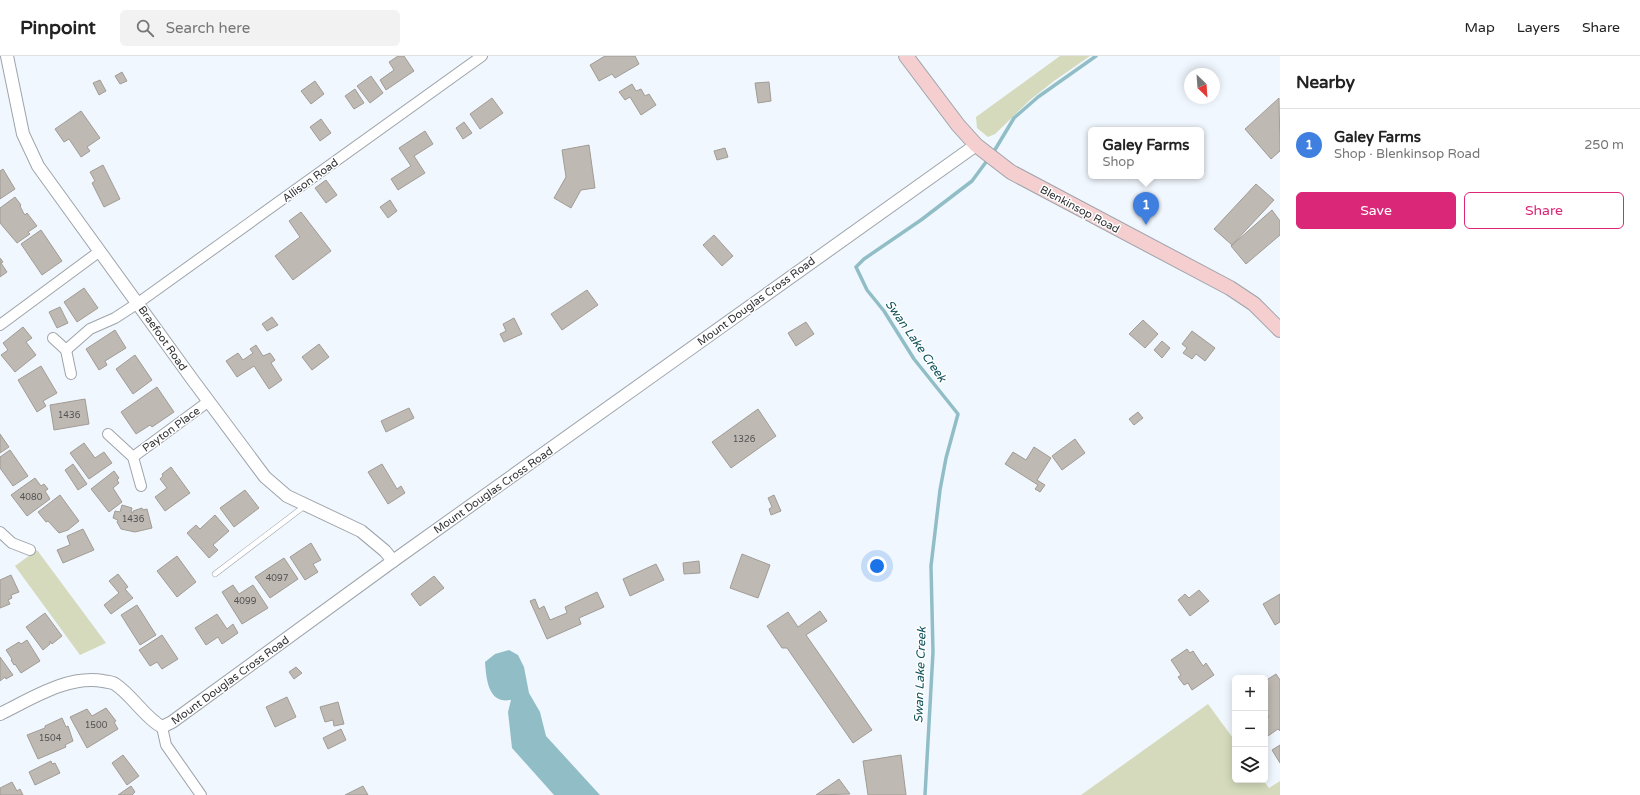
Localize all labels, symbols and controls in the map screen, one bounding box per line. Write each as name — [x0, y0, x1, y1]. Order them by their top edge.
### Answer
search box — [120, 10, 400, 46]
text: Pinpoint — [20, 17, 96, 39]
icon: search — [134, 17, 156, 39]
text: Search here — [166, 19, 250, 37]
text: Map — [1465, 19, 1495, 36]
text: Layers — [1517, 19, 1560, 36]
text: Share — [1582, 19, 1620, 36]
north arrow — [1184, 68, 1220, 104]
text: Nearby — [1296, 72, 1355, 93]
popup — [1088, 127, 1204, 179]
text: Galey Farms — [1334, 128, 1421, 146]
text: Galey Farms — [1102, 136, 1190, 154]
text: 1 — [1305, 137, 1313, 153]
text: 250 m — [1584, 137, 1624, 153]
text: Shop · Blenkinsop Road — [1334, 146, 1480, 162]
text: Shop — [1102, 154, 1134, 170]
street label: Allison Road — [280, 156, 341, 205]
street label: Blenkinsop Road — [1038, 183, 1122, 236]
pin: 1 — [1133, 192, 1159, 225]
button: Save — [1296, 192, 1456, 229]
button: Share — [1464, 192, 1624, 229]
street label: Mount Douglas Cross Road — [695, 254, 818, 348]
water label: Swan Lake Creek — [883, 297, 950, 386]
street label: Braefoot Road — [135, 303, 190, 373]
street label: Payton Place — [140, 404, 203, 455]
house number: 1436 — [58, 410, 81, 421]
house number: 1326 — [733, 434, 756, 445]
street label: Mount Douglas Cross Road — [431, 444, 555, 537]
house number: 4080 — [20, 492, 43, 503]
house number: 1436 — [122, 514, 145, 525]
your location — [867, 556, 887, 576]
house number: 4097 — [266, 573, 289, 584]
house number: 4099 — [234, 596, 257, 607]
water label: Swan Lake Creek — [911, 625, 929, 723]
street label: Mount Douglas Cross Road — [169, 633, 292, 727]
map controls — [1232, 675, 1268, 783]
button: + — [1232, 675, 1268, 711]
button: − — [1232, 711, 1268, 747]
house number: 1500 — [85, 720, 108, 731]
house number: 1504 — [39, 733, 62, 744]
button: layers — [1232, 747, 1268, 783]

